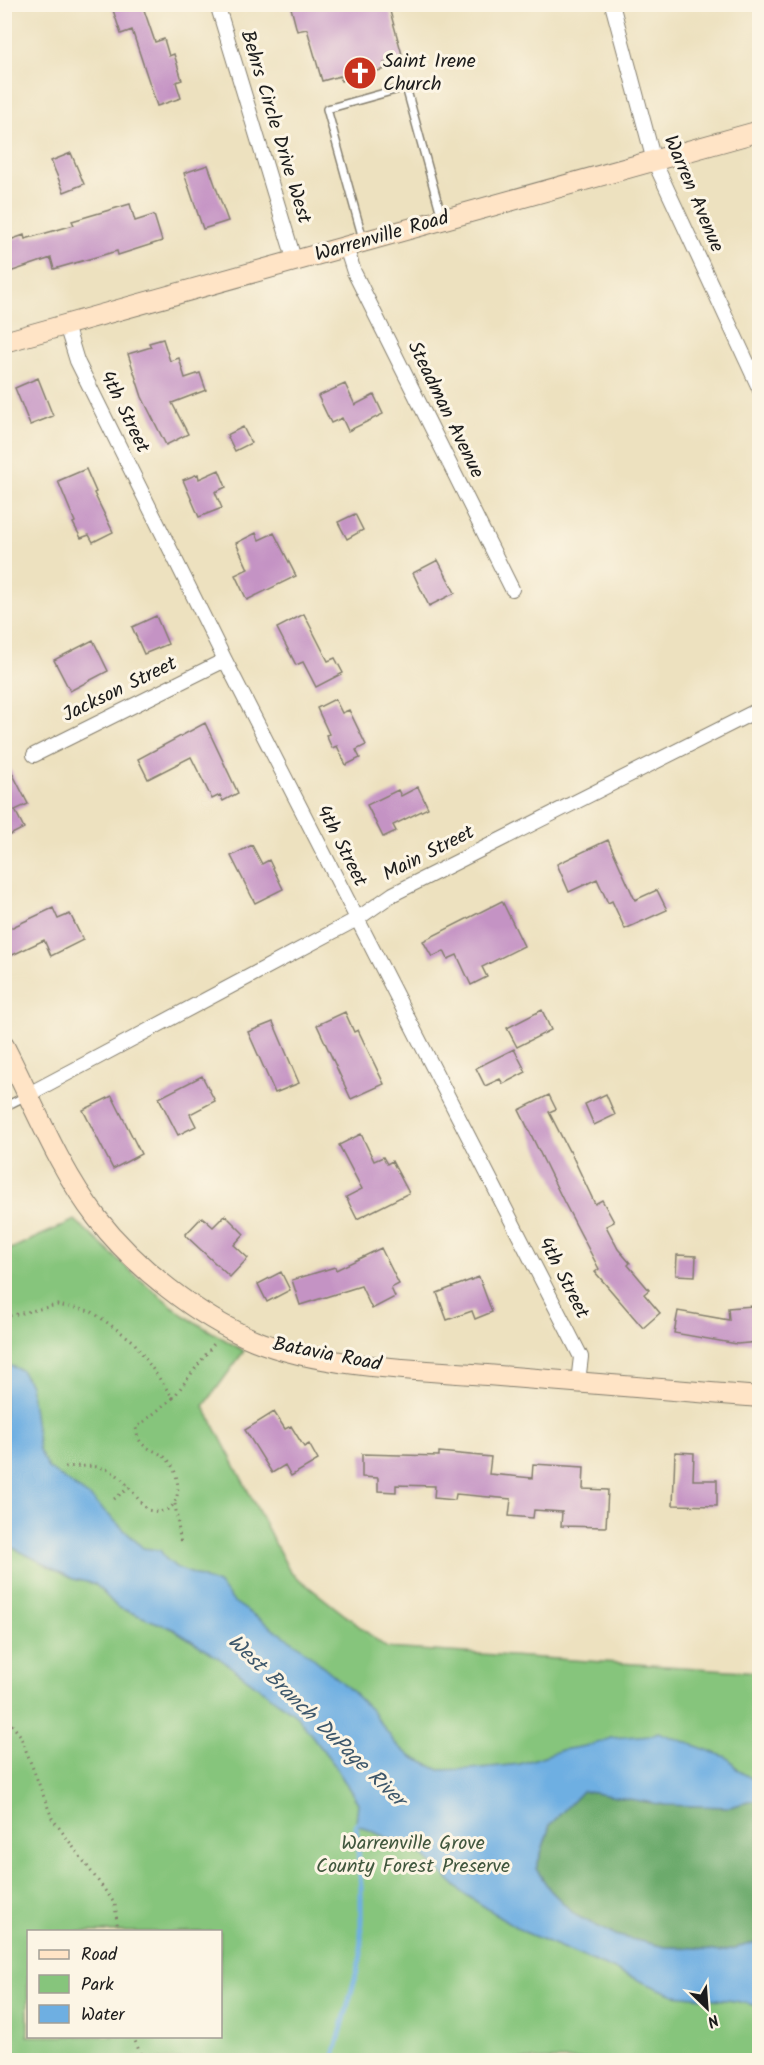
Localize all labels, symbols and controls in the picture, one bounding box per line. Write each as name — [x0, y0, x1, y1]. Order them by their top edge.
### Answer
street label: Behrs Circle Drive West — [230, 26, 320, 228]
place label: Saint Irene Church — [383, 46, 476, 101]
church icon: Saint Irene Church — [342, 55, 378, 91]
street label: Warren Avenue — [654, 130, 732, 258]
street label: Warrenville Road — [311, 202, 454, 271]
street label: Steadman Avenue — [398, 336, 492, 484]
street label: 4th Street — [90, 365, 158, 459]
street label: Jackson Street — [57, 648, 183, 732]
street label: 4th Street — [307, 799, 375, 893]
street label: Main Street — [377, 817, 481, 891]
street label: 4th Street — [529, 1231, 597, 1325]
street label: Batavia Road — [270, 1329, 385, 1381]
water label: West Branch DuPage River — [219, 1627, 416, 1818]
park label: Warrenville Grove County Forest Preserve — [316, 1828, 510, 1883]
legend — [27, 1930, 222, 2038]
text: Road — [81, 1941, 118, 1970]
text: Park — [81, 1971, 114, 2000]
north arrow — [677, 1978, 737, 2038]
text: Water — [81, 2001, 126, 2030]
text: N — [703, 2007, 723, 2034]

